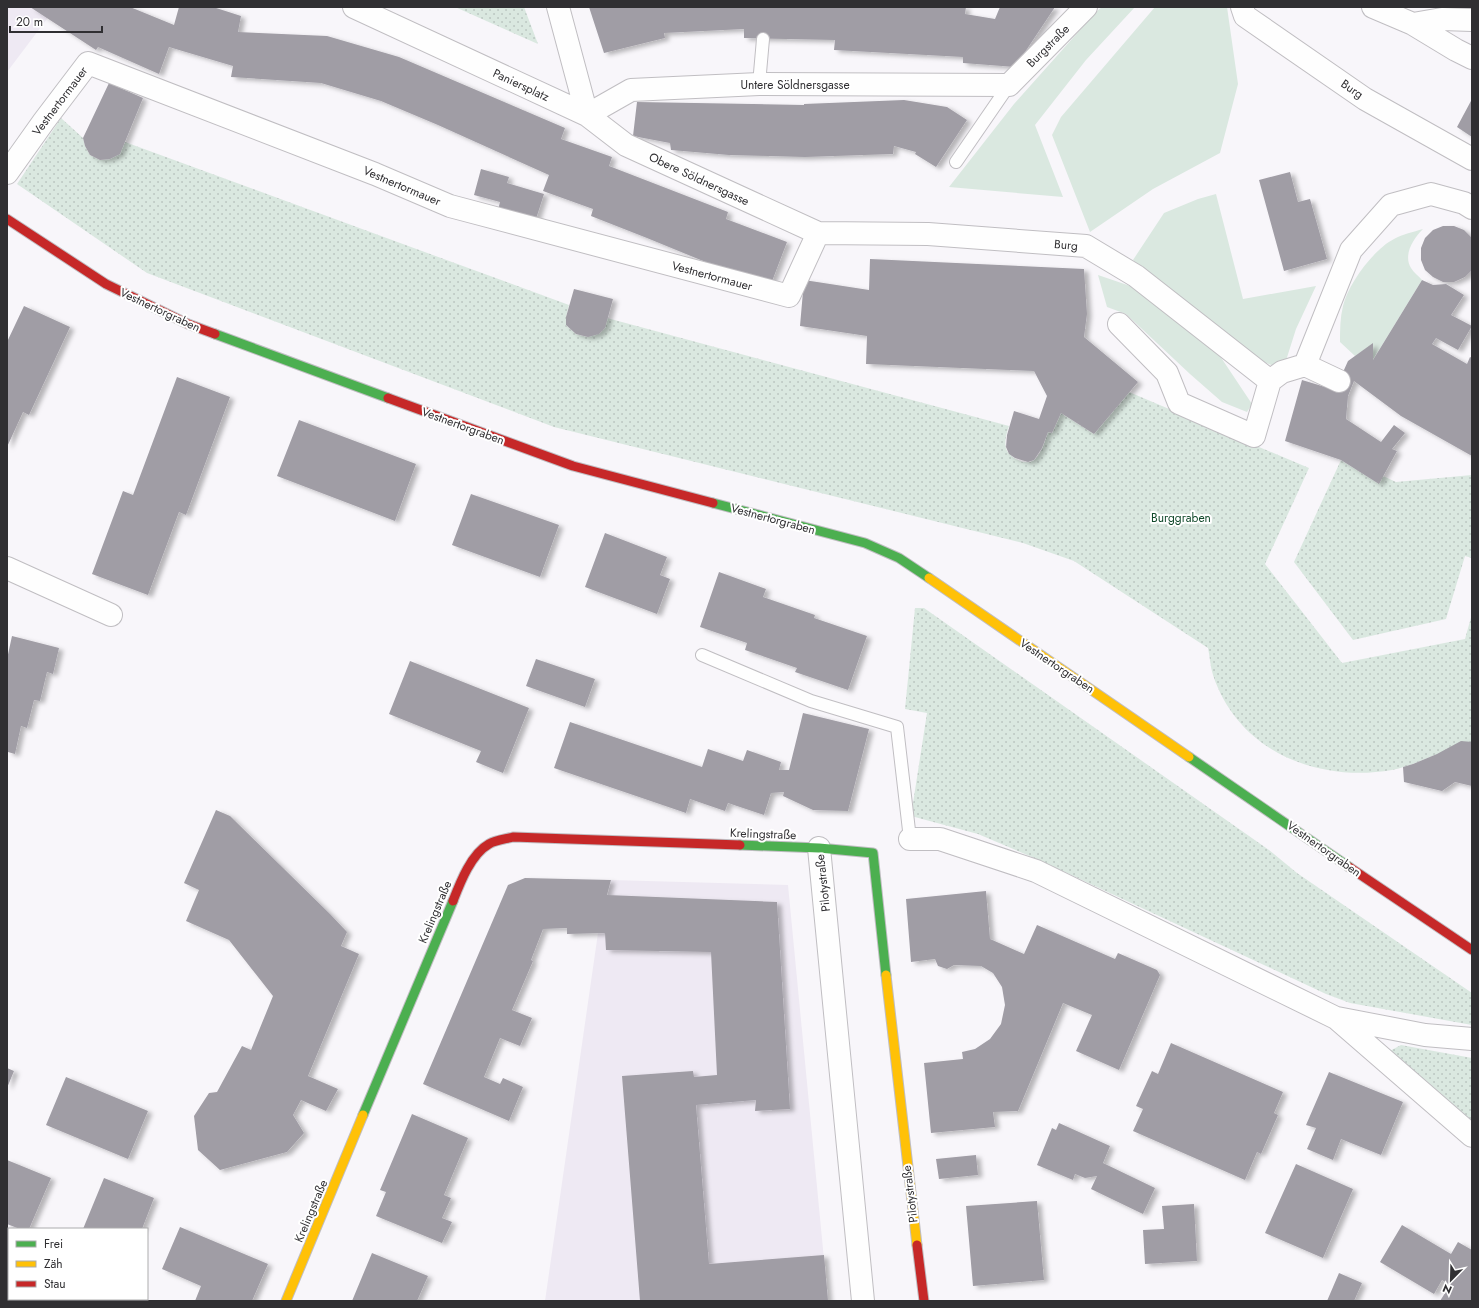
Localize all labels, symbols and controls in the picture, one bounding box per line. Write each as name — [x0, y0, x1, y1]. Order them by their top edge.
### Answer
scale bar — [10, 8, 102, 34]
text: 20 m — [16, 13, 43, 31]
street label: Burgstraße — [1022, 20, 1074, 72]
street label: Vestnertormauer — [28, 62, 93, 139]
street label: Paniersplatz — [490, 64, 553, 106]
street label: Burg — [1337, 75, 1367, 103]
street label: Untere Söldnersgasse — [740, 76, 850, 94]
street label: Obere Söldnersgasse — [646, 148, 752, 210]
street label: Vestnertormauer — [360, 162, 444, 211]
street label: Burg — [1053, 235, 1079, 255]
street label: Vestnertormauer — [670, 257, 755, 296]
street label: Vestnertorgraben — [117, 283, 203, 337]
street label: Vestnertorgraben — [419, 403, 507, 449]
street label: Vestnertorgraben — [729, 499, 817, 539]
park label: Burggraben — [1151, 509, 1211, 527]
street label: Vestnertorgraben — [1016, 634, 1098, 698]
street label: Vestnertorgraben — [1283, 817, 1365, 881]
street label: Krelingstraße — [729, 824, 797, 844]
street label: Pilotystraße — [811, 853, 835, 913]
street label: Krelingstraße — [414, 878, 456, 946]
street label: Pilotystraße — [898, 1164, 922, 1224]
street label: Krelingstraße — [290, 1177, 332, 1245]
legend — [8, 1228, 148, 1300]
text: Frei — [44, 1235, 63, 1253]
text: Zäh — [44, 1255, 63, 1273]
north arrow — [1431, 1260, 1471, 1300]
text: Stau — [44, 1275, 66, 1293]
text: N — [1440, 1280, 1454, 1298]

